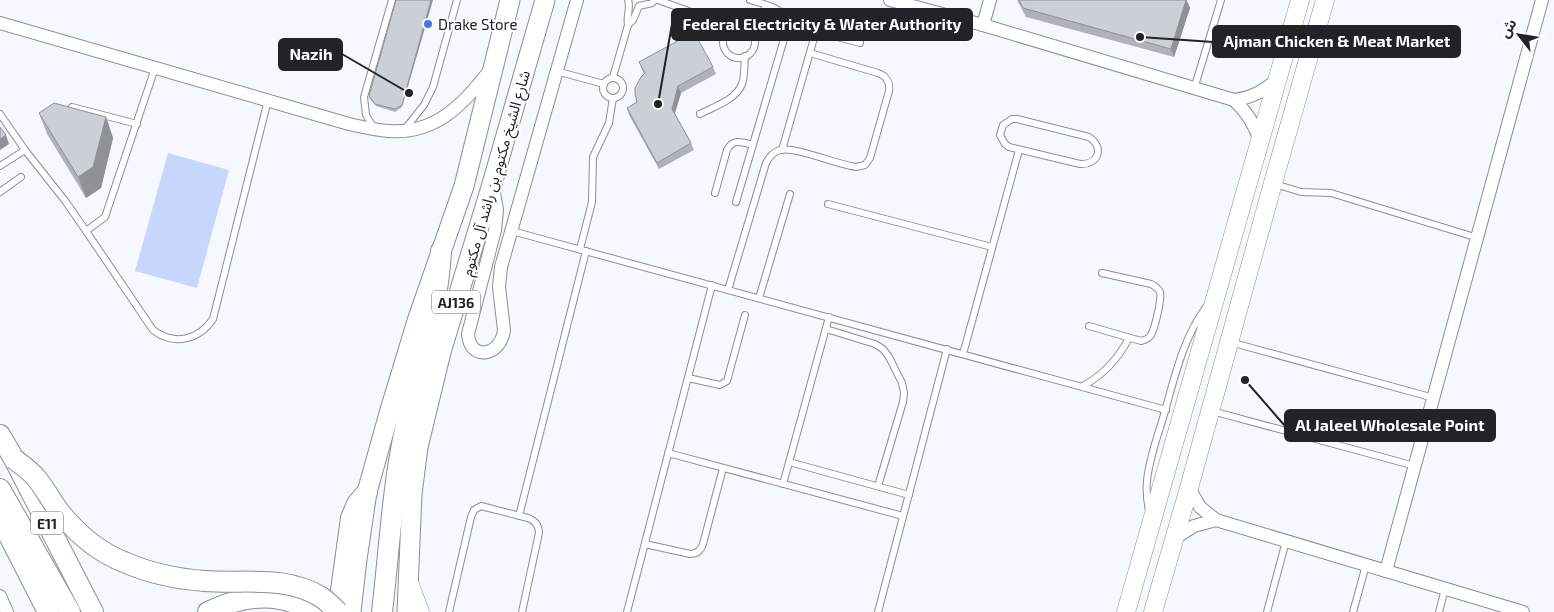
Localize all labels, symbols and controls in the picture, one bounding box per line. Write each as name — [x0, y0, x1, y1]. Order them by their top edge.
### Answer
callout: Federal Electricity & Water Authority — [672, 9, 972, 40]
north arrow — [1494, 10, 1544, 60]
text: Federal Electricity & Water Authority — [682, 14, 962, 34]
place label: Drake Store — [438, 15, 517, 33]
text: ش — [1495, 15, 1520, 41]
marker: Drake Store — [422, 18, 434, 30]
callout: Ajman Chicken & Meat Market — [1213, 26, 1460, 57]
text: Ajman Chicken & Meat Market — [1224, 31, 1451, 50]
callout: Nazih — [279, 39, 342, 70]
text: Nazih — [289, 44, 333, 63]
street label: شارع الشيخ مكتوم بن راشد آل مكتوم — [457, 68, 537, 279]
road number: AJ136 — [432, 290, 480, 314]
callout: Al Jaleel Wholesale Point — [1285, 410, 1495, 441]
text: Al Jaleel Wholesale Point — [1295, 415, 1485, 434]
road number: E11 — [31, 512, 63, 534]

